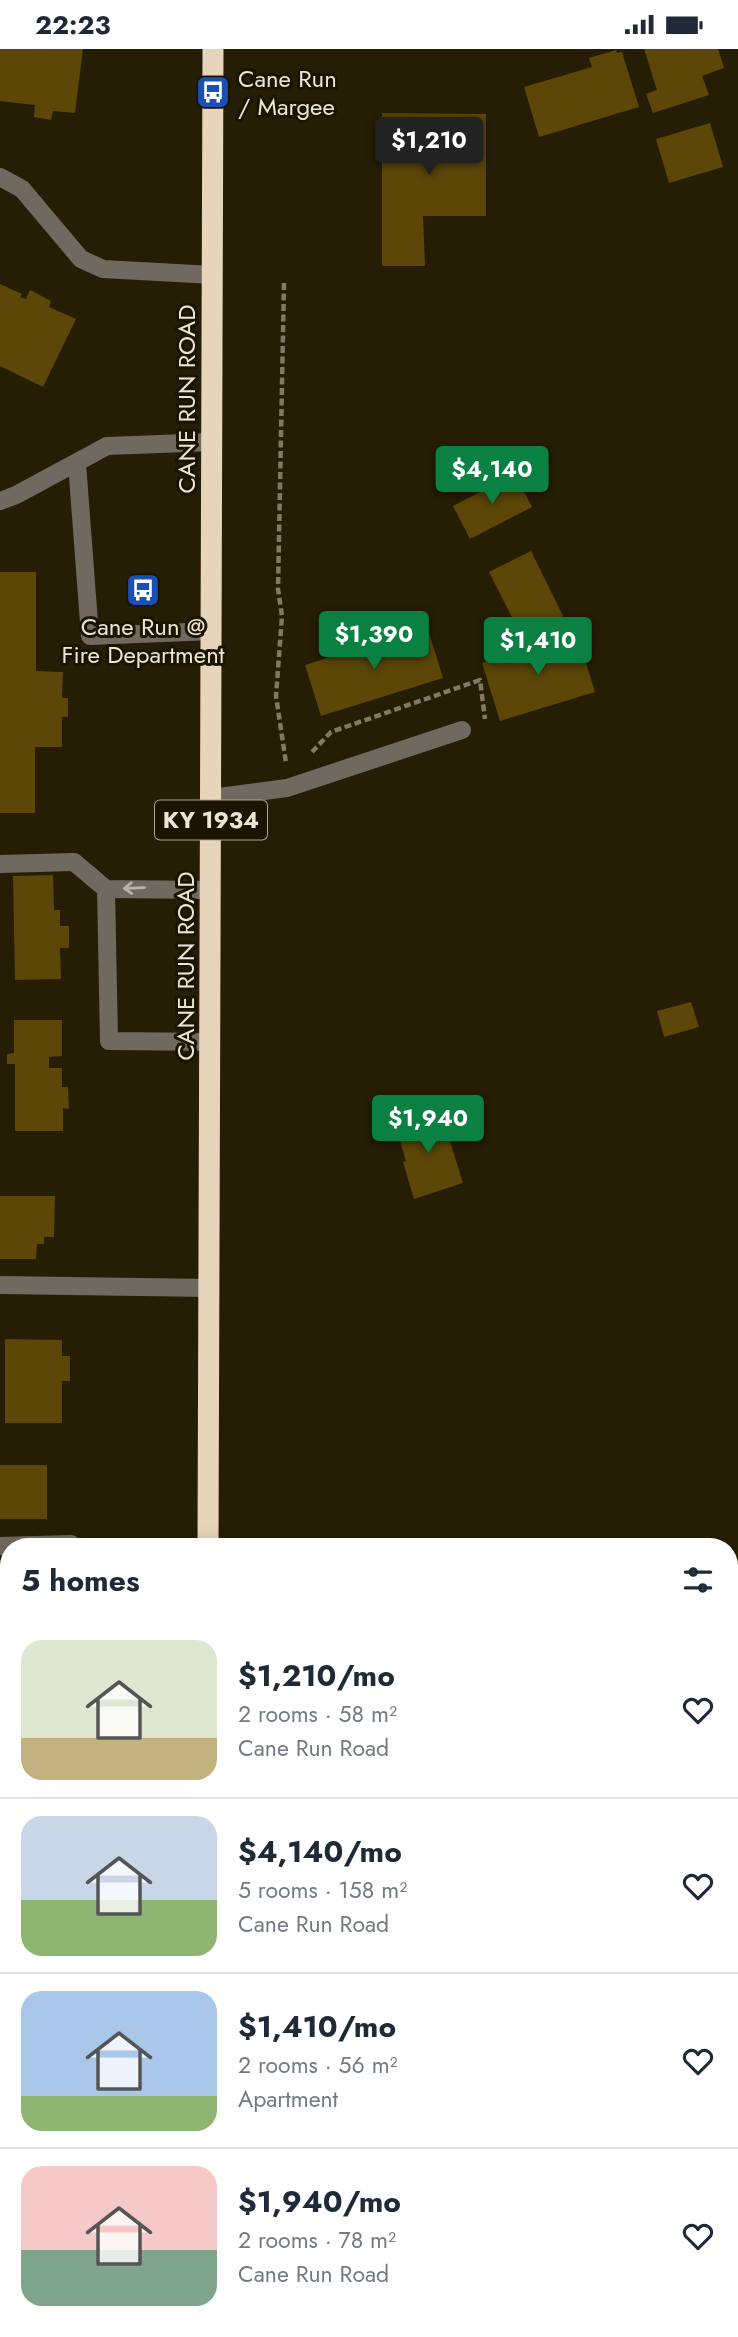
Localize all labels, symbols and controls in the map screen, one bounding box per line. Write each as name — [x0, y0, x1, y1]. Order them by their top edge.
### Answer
text: 22:23 — [35, 6, 111, 44]
place label: Cane Run / Margee — [238, 61, 337, 124]
bus stop icon: Cane Run / Margee — [194, 73, 232, 111]
pin: $1,210 — [372, 117, 486, 177]
text: $1,210 — [391, 123, 467, 157]
street label: CANE RUN ROAD — [169, 304, 204, 494]
pin: $4,140 — [435, 447, 549, 506]
text: $4,140 — [452, 452, 532, 486]
bus stop icon: Cane Run @ Fire Department — [124, 571, 162, 609]
place label: Cane Run @ Fire Department — [61, 609, 225, 672]
pin: $1,390 — [317, 611, 431, 671]
text: $1,390 — [335, 617, 413, 651]
pin: $1,410 — [481, 617, 595, 677]
text: $1,410 — [500, 623, 576, 657]
road number: KY 1934 — [155, 800, 267, 839]
street label: CANE RUN ROAD — [168, 871, 203, 1061]
one-way arrow — [123, 882, 146, 895]
pin: $1,940 — [371, 1095, 485, 1155]
text: $1,940 — [388, 1101, 468, 1135]
text: 5 homes — [21, 1559, 140, 1602]
icon: filters — [679, 1561, 717, 1599]
text: $1,210/mo — [238, 1654, 395, 1697]
icon: home — [77, 1668, 161, 1752]
icon: heart — [679, 1691, 717, 1729]
text: 2 rooms · 58 m² — [238, 1697, 397, 1731]
text: Cane Run Road — [238, 1731, 389, 1765]
text: $4,140/mo — [238, 1830, 402, 1873]
icon: home — [77, 1844, 161, 1928]
icon: heart — [679, 1867, 717, 1905]
text: 5 rooms · 158 m² — [238, 1873, 407, 1907]
text: Cane Run Road — [238, 1907, 389, 1941]
text: $1,410/mo — [238, 2005, 396, 2048]
icon: home — [77, 2019, 161, 2103]
icon: heart — [679, 2042, 717, 2080]
text: 2 rooms · 56 m² — [238, 2048, 398, 2082]
text: Apartment — [238, 2082, 338, 2116]
text: $1,940/mo — [238, 2180, 401, 2223]
icon: home — [77, 2194, 161, 2278]
icon: heart — [679, 2217, 717, 2255]
text: 2 rooms · 78 m² — [238, 2223, 396, 2257]
text: Cane Run Road — [238, 2257, 389, 2291]

